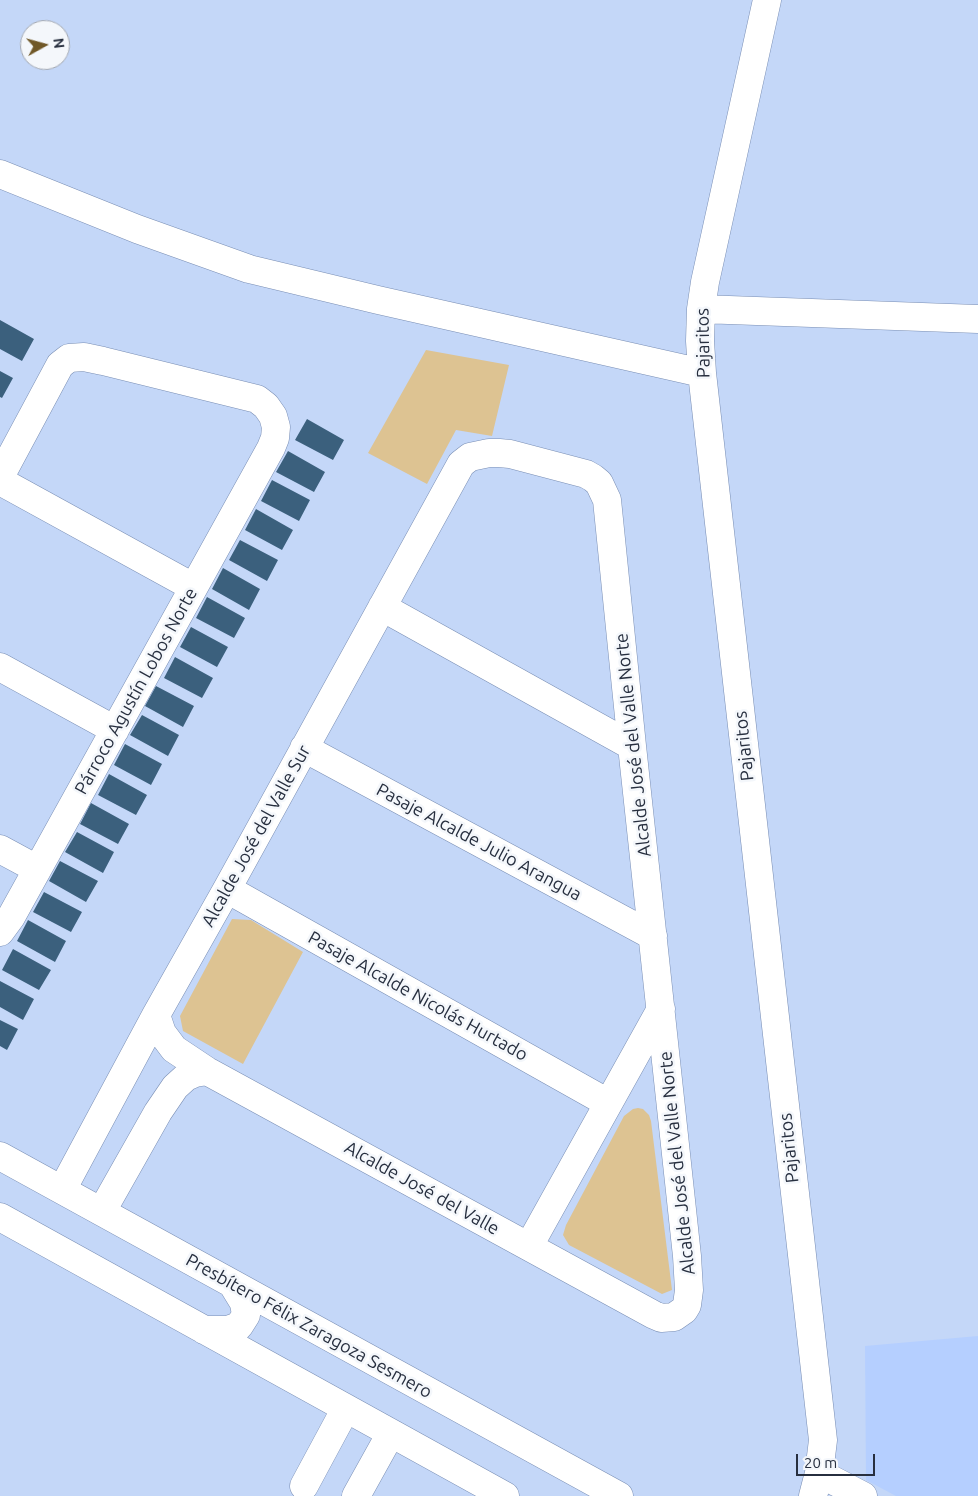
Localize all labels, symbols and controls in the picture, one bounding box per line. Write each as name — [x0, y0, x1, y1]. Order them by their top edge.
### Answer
north arrow — [20, 20, 70, 70]
text: N — [50, 37, 67, 49]
street label: Pajaritos — [692, 308, 714, 378]
street label: Párroco Agustín Lobos Norte — [70, 584, 202, 798]
street label: Alcalde José del Valle Norte — [611, 632, 655, 858]
street label: Pajaritos — [730, 710, 758, 782]
street label: Alcalde José del Valle Sur — [197, 741, 315, 931]
street label: Pasaje Alcalde Julio Arangua — [373, 779, 585, 905]
street label: Pasaje Alcalde Nicolás Hurtado — [304, 927, 532, 1065]
street label: Alcalde José del Valle Norte — [655, 1050, 699, 1276]
street label: Pajaritos — [775, 1112, 803, 1184]
street label: Alcalde José del Valle — [341, 1136, 503, 1240]
street label: Presbítero Félix Zaragoza Sesmero — [182, 1249, 436, 1403]
scale bar — [798, 1444, 877, 1476]
text: 20 m — [804, 1454, 837, 1471]

